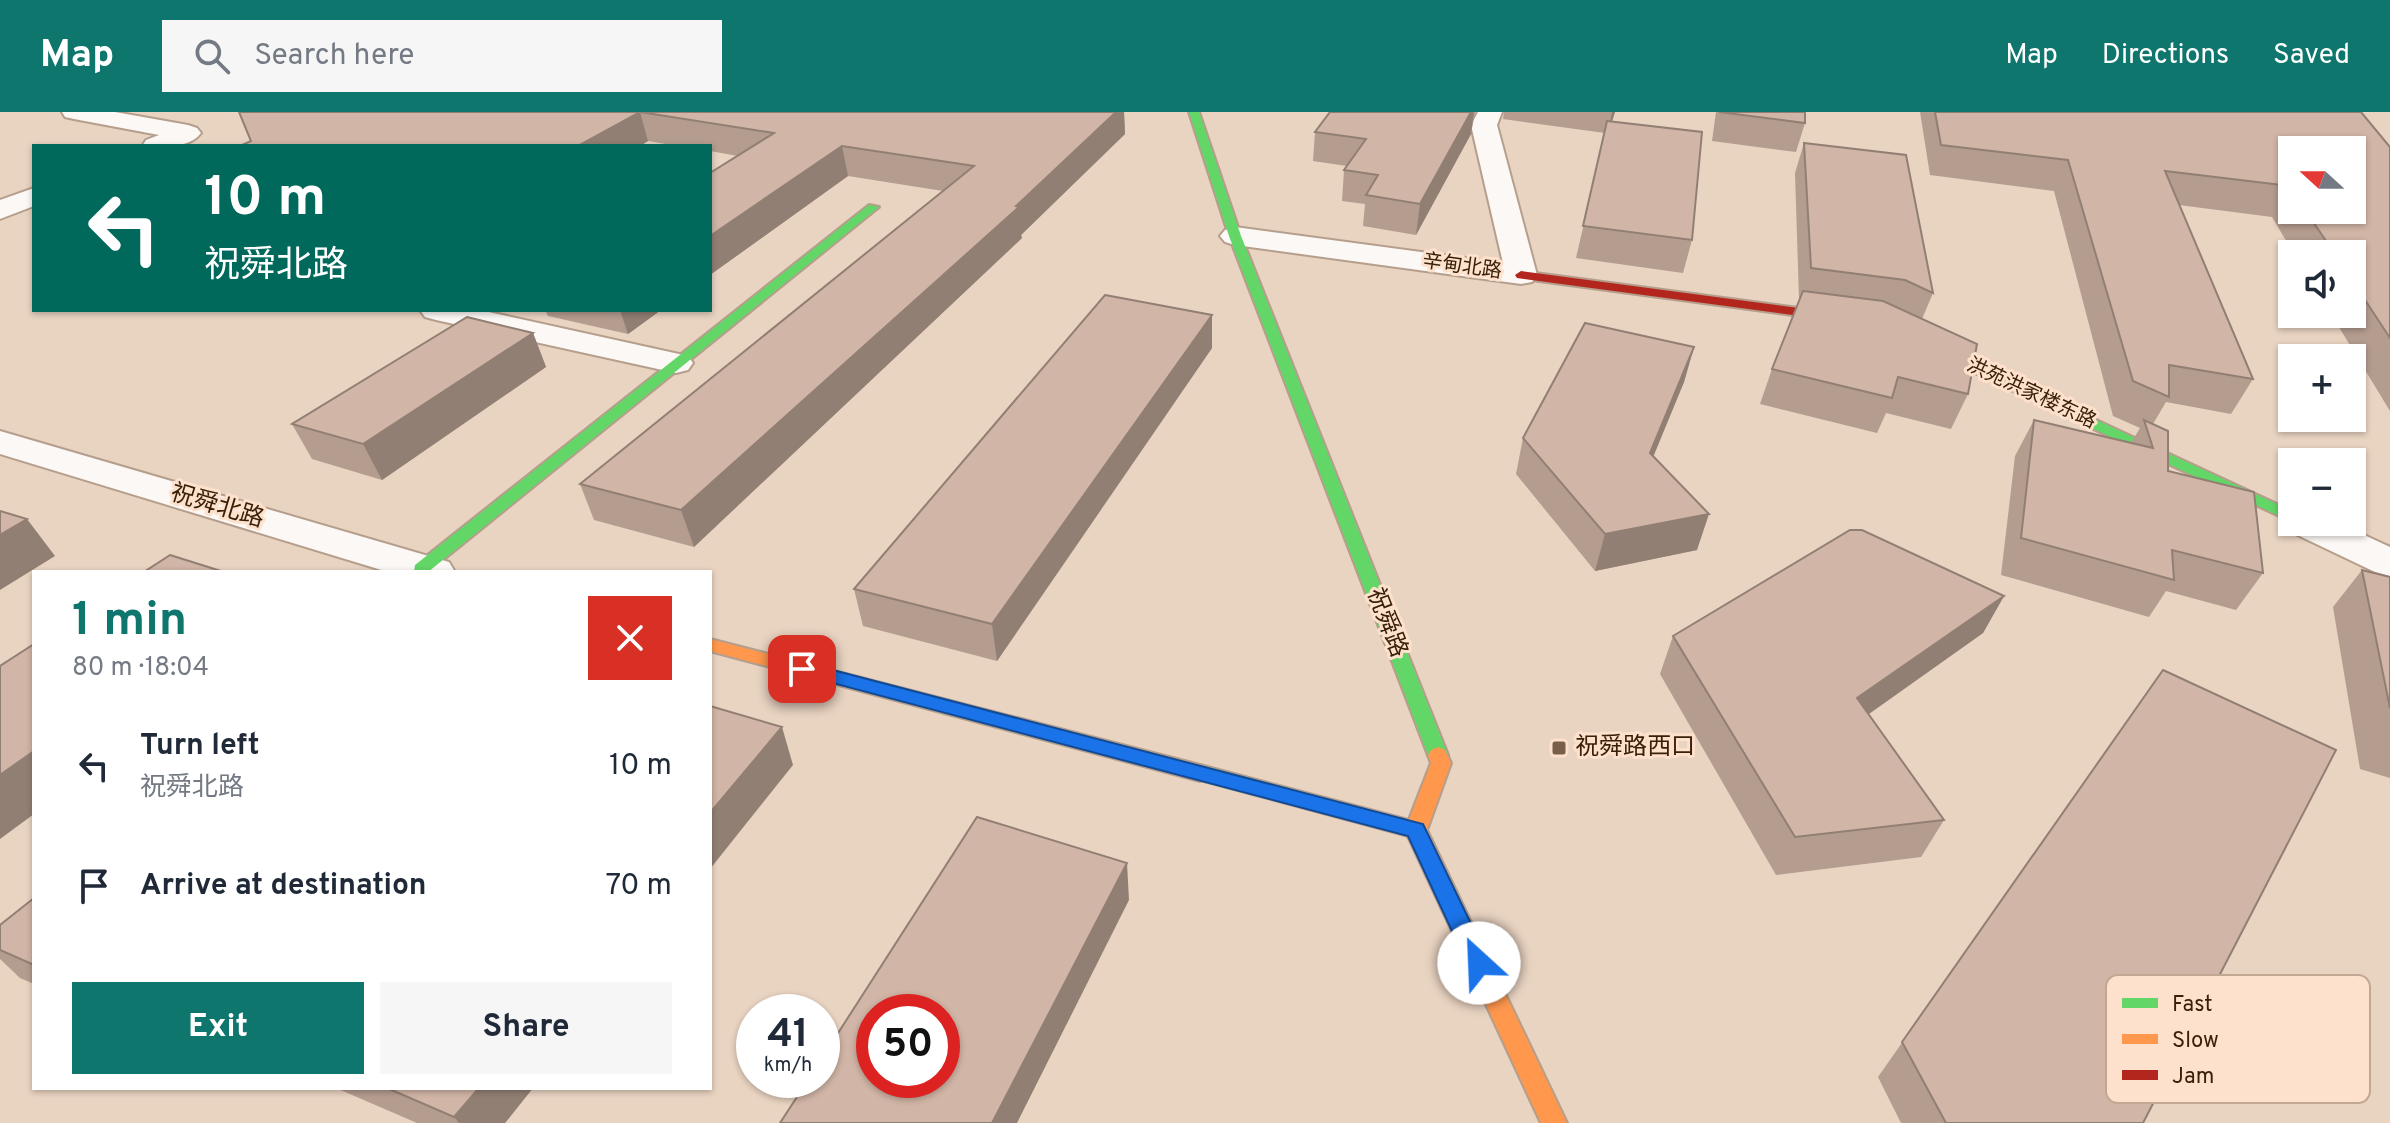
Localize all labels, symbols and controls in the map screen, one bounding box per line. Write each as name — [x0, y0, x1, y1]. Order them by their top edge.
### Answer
search box — [162, 20, 722, 92]
text: Map — [40, 32, 114, 81]
icon: search — [190, 34, 234, 78]
text: Search here — [254, 38, 414, 75]
text: Map — [2005, 38, 2058, 74]
text: Directions — [2102, 38, 2229, 74]
text: Saved — [2273, 38, 2350, 74]
north arrow — [2278, 136, 2366, 224]
map controls — [2278, 136, 2366, 536]
text: 10 m — [204, 165, 326, 235]
icon: left — [72, 176, 176, 280]
button: sound — [2278, 240, 2366, 328]
text: 祝舜北路 — [204, 244, 348, 290]
street label: 辛甸北路 — [1421, 249, 1503, 285]
button: + — [2278, 344, 2366, 432]
street label: 洪苑洪家楼东路 — [1962, 353, 2100, 435]
button: − — [2278, 448, 2366, 536]
street label: 祝舜北路 — [167, 479, 267, 535]
street label: 祝舜路 — [1359, 584, 1413, 662]
text: 1 min — [72, 592, 187, 652]
button: close — [588, 596, 672, 680]
pin — [768, 635, 836, 703]
icon: arrive — [780, 647, 824, 691]
text: 80 m · 18:04 — [72, 652, 209, 685]
text: Turn left — [140, 728, 260, 765]
place label: 祝舜路西口 — [1575, 733, 1695, 763]
marker: 祝舜路西口 — [1550, 739, 1568, 757]
icon: left — [72, 744, 116, 788]
text: 10 m — [609, 748, 672, 785]
text: 祝舜北路 — [140, 772, 244, 805]
icon: arrive — [72, 864, 116, 908]
text: Arrive at destination — [140, 868, 426, 905]
text: 70 m — [606, 868, 672, 905]
position arrow — [1437, 921, 1521, 1005]
legend — [2106, 975, 2370, 1103]
button: Exit — [72, 982, 364, 1074]
button: Share — [380, 982, 672, 1074]
text: Fast — [2172, 992, 2213, 1019]
speed limit sign: 50 — [856, 994, 960, 1098]
text: 41 — [767, 1011, 809, 1061]
text: Slow — [2172, 1028, 2219, 1055]
text: km/h — [764, 1053, 812, 1079]
text: Jam — [2172, 1064, 2215, 1091]

